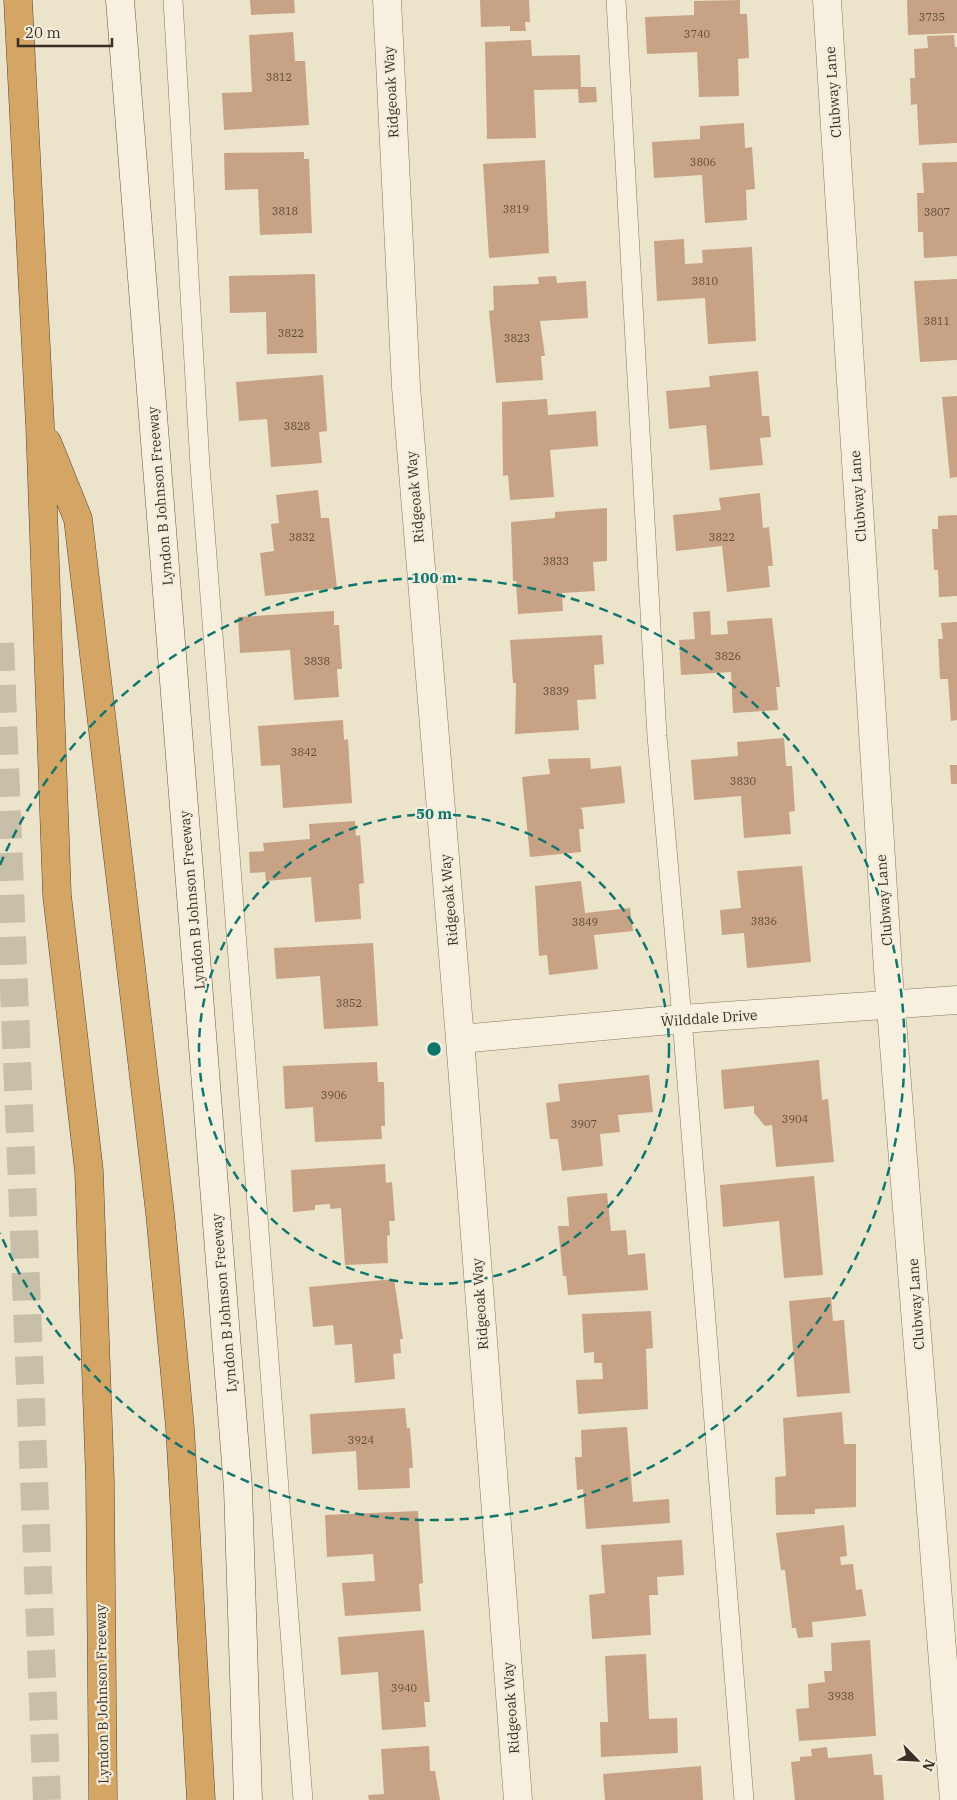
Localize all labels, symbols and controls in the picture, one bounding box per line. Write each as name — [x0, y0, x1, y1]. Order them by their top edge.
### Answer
house number: 3735 — [919, 10, 945, 24]
scale bar — [18, 15, 111, 47]
text: 20 m — [25, 23, 61, 42]
house number: 3740 — [684, 27, 711, 41]
street label: Ridgeoak Way — [380, 45, 402, 138]
street label: Clubway Lane — [821, 46, 845, 138]
house number: 3812 — [266, 70, 292, 84]
house number: 3806 — [690, 155, 716, 169]
house number: 3819 — [503, 202, 529, 216]
house number: 3818 — [272, 204, 298, 218]
house number: 3807 — [924, 205, 950, 219]
house number: 3810 — [692, 274, 719, 288]
house number: 3811 — [924, 314, 950, 328]
house number: 3822 — [278, 326, 304, 340]
house number: 3823 — [504, 331, 530, 345]
street label: Lyndon B Johnson Freeway — [143, 405, 177, 586]
house number: 3828 — [284, 419, 310, 433]
street label: Ridgeoak Way — [402, 450, 428, 544]
street label: Clubway Lane — [846, 450, 870, 542]
house number: 3832 — [289, 530, 315, 544]
house number: 3822 — [709, 530, 735, 544]
house number: 3833 — [543, 554, 569, 568]
text: 100 m — [411, 568, 457, 587]
house number: 3826 — [715, 649, 741, 663]
house number: 3838 — [304, 654, 330, 668]
house number: 3839 — [543, 684, 569, 698]
house number: 3842 — [291, 745, 317, 759]
house number: 3830 — [730, 774, 757, 788]
text: 50 m — [416, 804, 452, 823]
street label: Lyndon B Johnson Freeway — [175, 809, 209, 990]
street label: Ridgeoak Way — [436, 853, 462, 947]
street label: Clubway Lane — [872, 854, 896, 946]
house number: 3836 — [751, 914, 777, 928]
house number: 3849 — [572, 915, 598, 929]
house number: 3852 — [336, 996, 362, 1010]
street label: Wilddale Drive — [660, 1006, 758, 1030]
centre of rings — [425, 1040, 443, 1058]
house number: 3906 — [321, 1088, 347, 1102]
house number: 3904 — [782, 1112, 809, 1126]
house number: 3907 — [571, 1117, 597, 1131]
street label: Lyndon B Johnson Freeway — [207, 1212, 241, 1393]
street label: Ridgeoak Way — [468, 1257, 492, 1351]
street label: Clubway Lane — [904, 1258, 928, 1350]
house number: 3924 — [348, 1433, 375, 1447]
street label: Lyndon B Johnson Freeway — [91, 1604, 113, 1784]
street label: Ridgeoak Way — [499, 1661, 523, 1755]
house number: 3940 — [391, 1681, 418, 1695]
house number: 3938 — [828, 1689, 854, 1703]
north arrow — [892, 1735, 942, 1785]
text: N — [918, 1757, 939, 1774]

